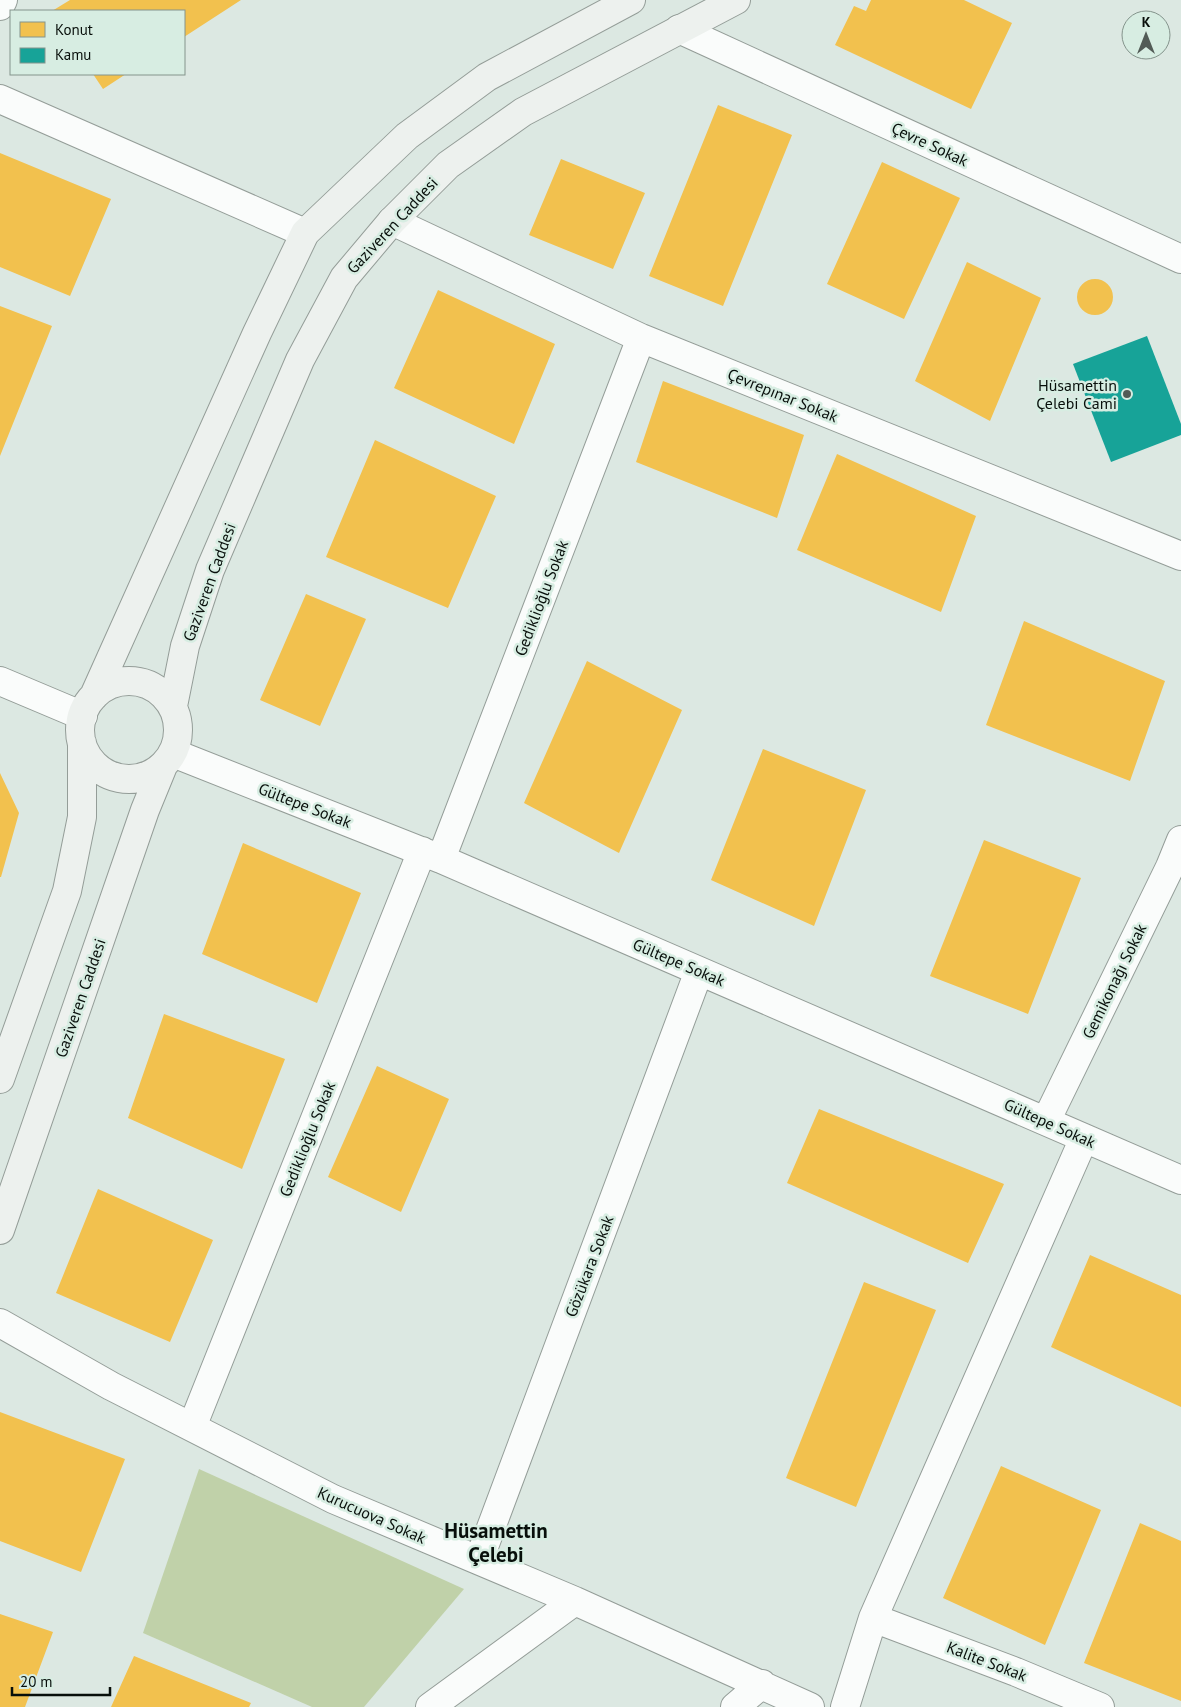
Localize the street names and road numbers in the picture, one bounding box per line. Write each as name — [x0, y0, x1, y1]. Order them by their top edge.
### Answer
street label: Çevre Sokak — [889, 118, 972, 171]
street label: Gaziveren Caddesi — [342, 173, 442, 277]
street label: Çevrepınar Sokak — [725, 364, 841, 426]
street label: Gaziveren Caddesi — [178, 520, 240, 644]
street label: Gediklioğlu Sokak — [510, 537, 572, 659]
street label: Gültepe Sokak — [256, 778, 355, 832]
street label: Gemikonağı Sokak — [1078, 920, 1151, 1042]
street label: Gültepe Sokak — [630, 934, 728, 990]
street label: Gaziveren Caddesi — [50, 936, 110, 1060]
street label: Gediklioğlu Sokak — [275, 1078, 339, 1200]
street label: Gültepe Sokak — [1001, 1094, 1099, 1152]
street label: Gözükara Sokak — [560, 1212, 618, 1320]
street label: Kurucuova Sokak — [315, 1482, 430, 1548]
street label: Kalite Sokak — [944, 1637, 1030, 1686]

